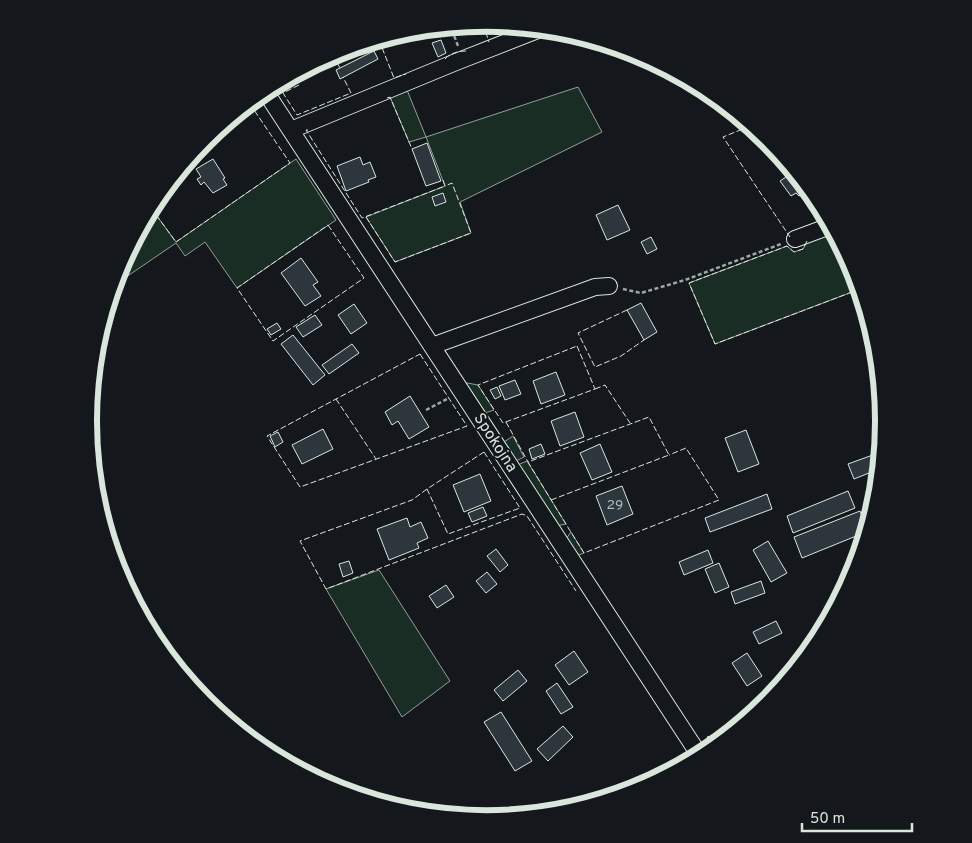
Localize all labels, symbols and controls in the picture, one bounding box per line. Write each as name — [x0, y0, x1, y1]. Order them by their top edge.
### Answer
street label: Spokojna — [469, 410, 521, 476]
house number: 29 — [607, 497, 623, 514]
scale bar — [802, 800, 912, 832]
text: 50 m — [810, 810, 845, 829]

